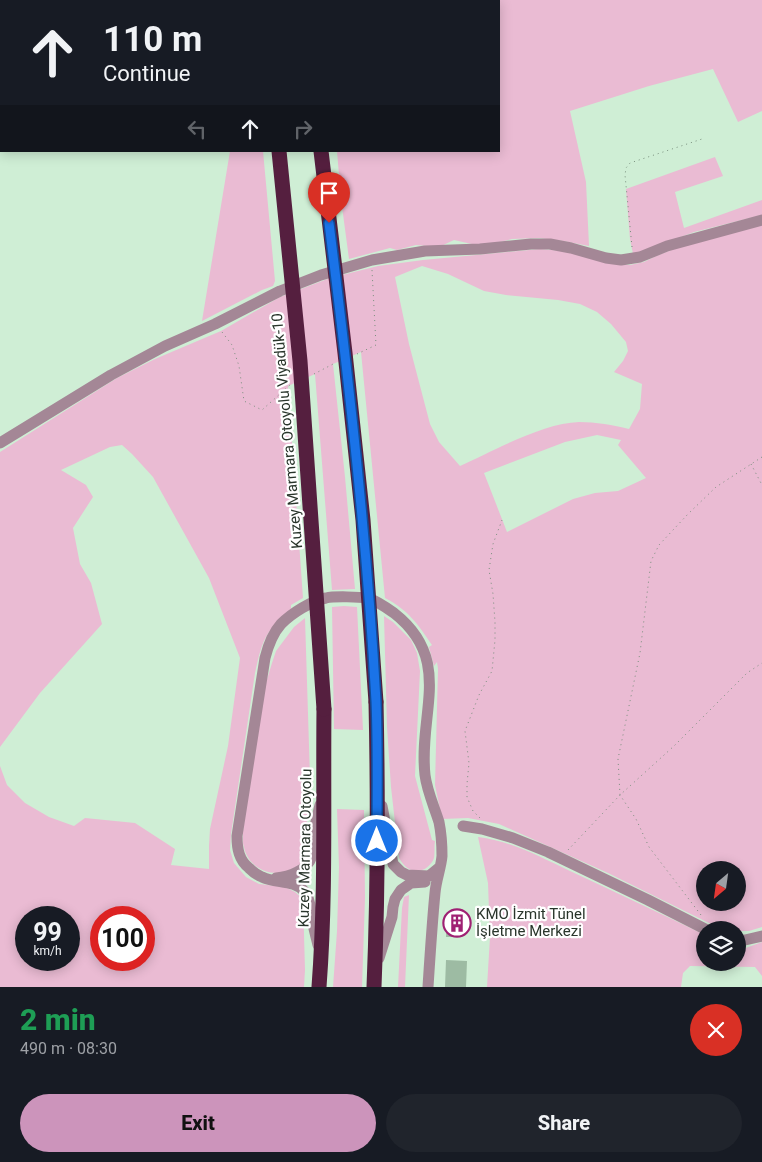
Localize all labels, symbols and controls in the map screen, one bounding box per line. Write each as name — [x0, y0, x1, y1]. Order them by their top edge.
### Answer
text: 110 m — [103, 19, 202, 60]
icon: ahead — [20, 20, 85, 85]
text: Continue — [103, 61, 191, 86]
icon: left — [183, 115, 211, 143]
icon: ahead — [236, 115, 264, 143]
icon: right — [289, 115, 317, 143]
pin — [308, 172, 350, 223]
icon: arrive — [315, 179, 343, 207]
street label: Kuzey Marmara Otoyolu Viyadük-10 — [268, 313, 306, 549]
street label: Kuzey Marmara Otoyolu — [295, 768, 315, 928]
position arrow — [350, 814, 402, 866]
north arrow — [696, 861, 746, 911]
map controls — [696, 861, 746, 971]
place label: KMO İzmit Tünel İşletme Merkezi — [476, 905, 586, 940]
speed limit sign: 100 — [90, 906, 155, 971]
building icon: KMO İzmit Tünel İşletme Merkezi — [442, 908, 472, 938]
text: 99 — [33, 918, 62, 947]
button: layers — [696, 921, 746, 971]
text: km/h — [33, 944, 62, 958]
text: 2 min — [20, 1002, 96, 1037]
button: close — [690, 1004, 742, 1056]
text: 490 m · 08:30 — [20, 1039, 117, 1058]
button: Exit — [20, 1094, 376, 1152]
button: Share — [386, 1094, 742, 1152]

